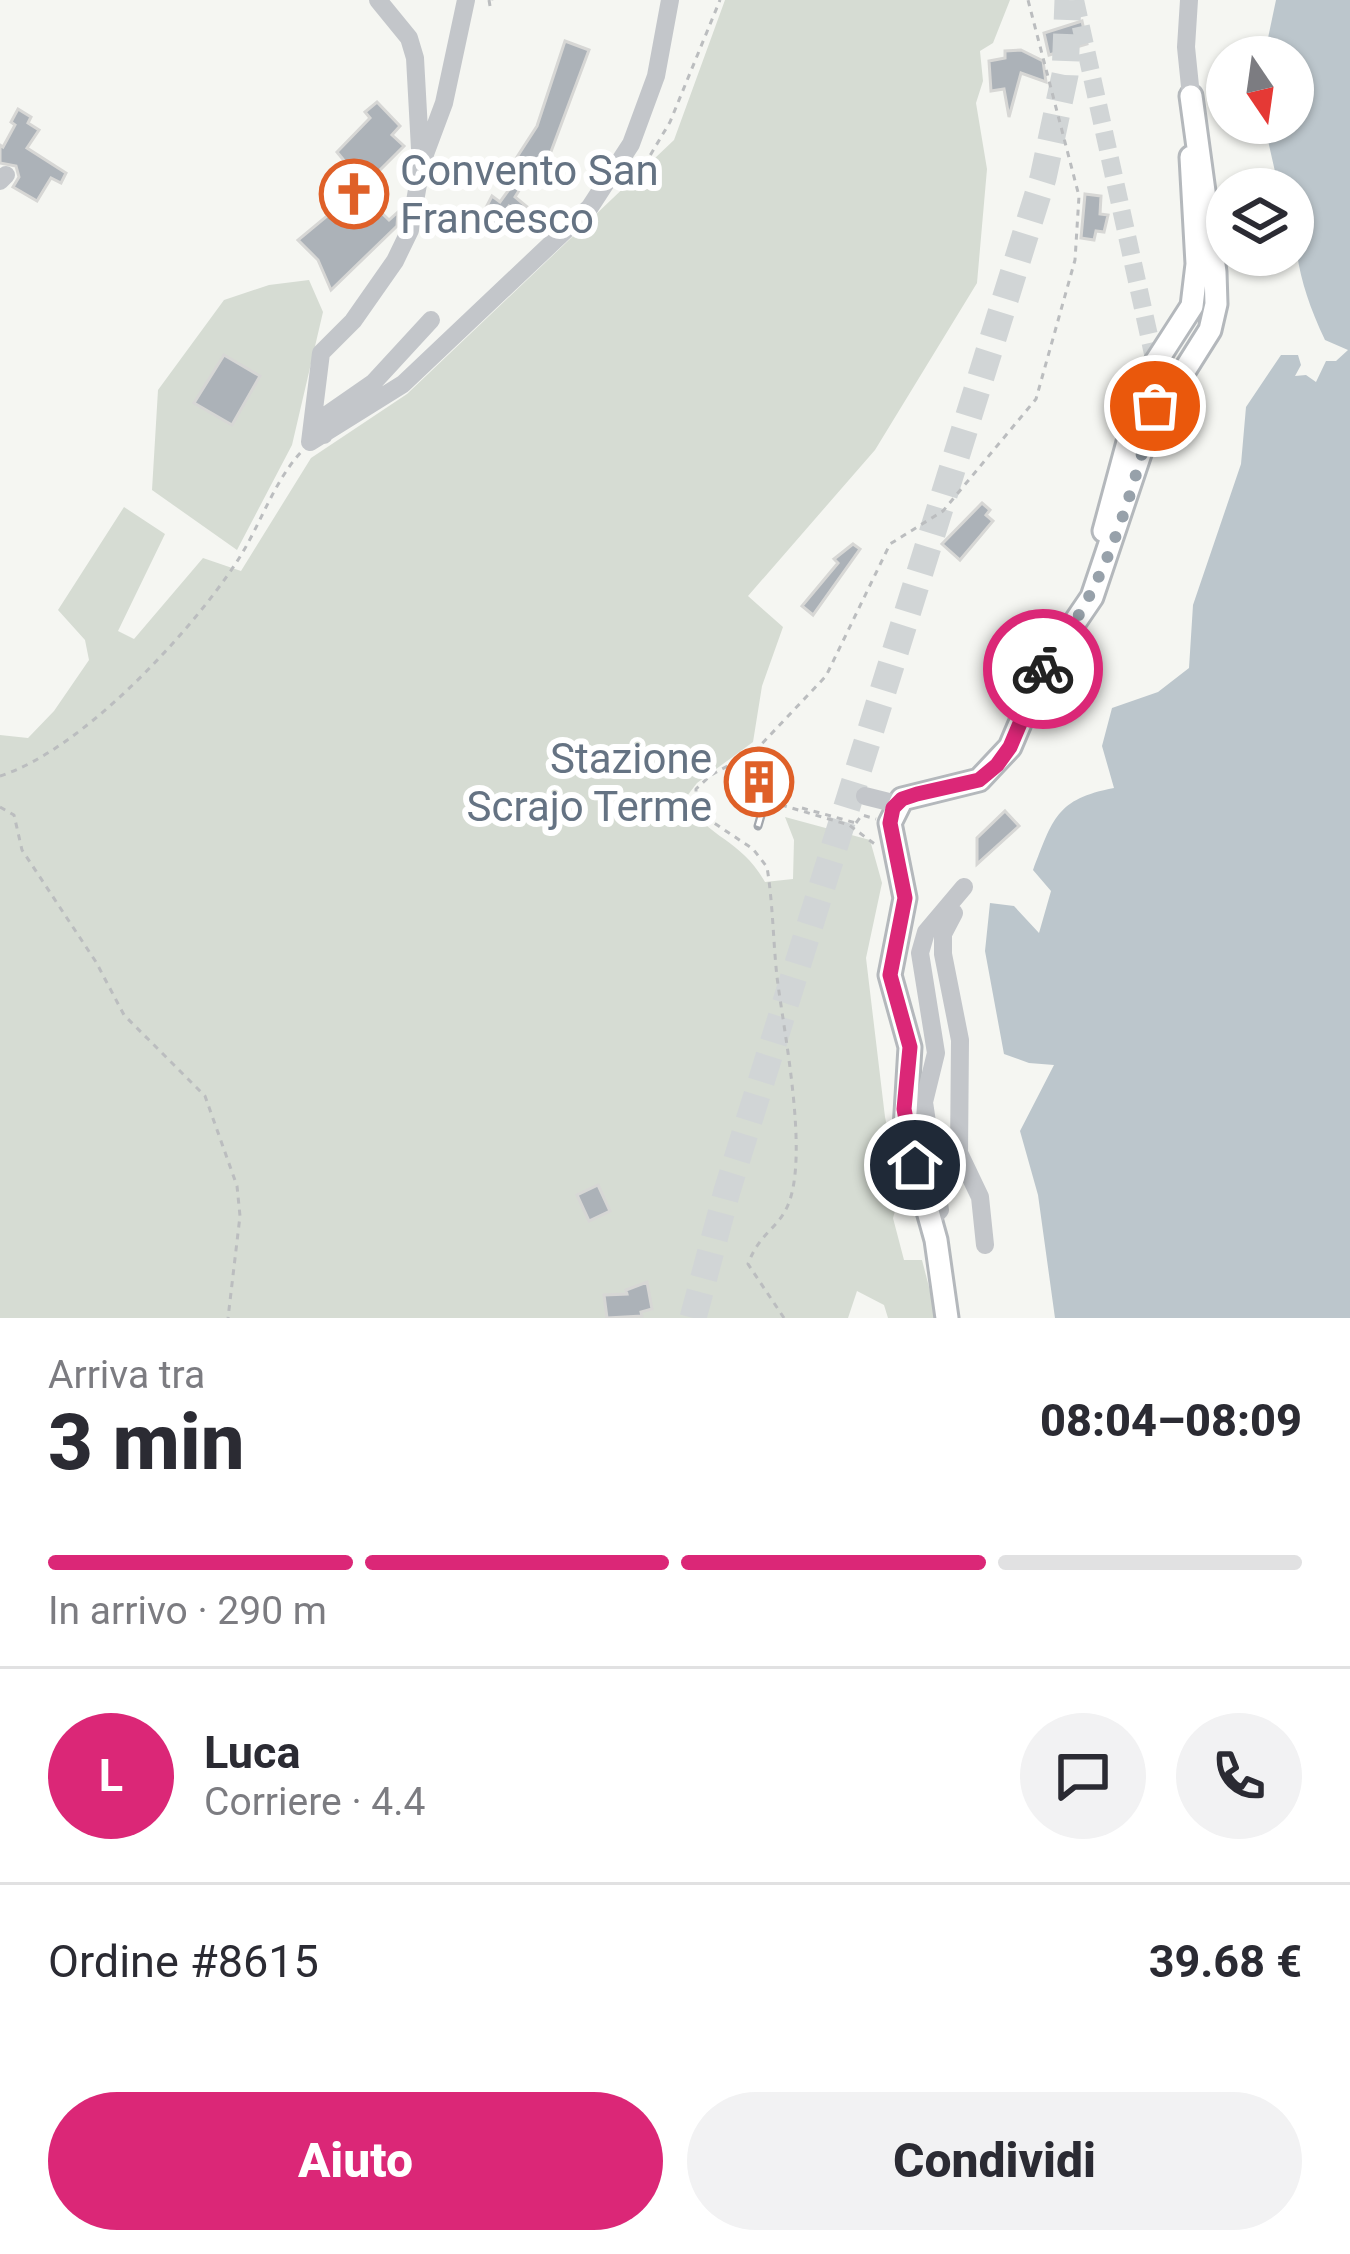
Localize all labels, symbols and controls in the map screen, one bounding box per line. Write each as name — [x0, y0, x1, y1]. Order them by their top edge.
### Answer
north arrow — [1206, 36, 1314, 144]
map controls — [1206, 36, 1314, 276]
place label: Convento San Francesco — [400, 146, 659, 243]
church icon: Convento San Francesco — [319, 159, 389, 229]
button: layers — [1206, 168, 1314, 276]
pin — [1104, 355, 1206, 457]
icon: bag — [1122, 373, 1188, 439]
courier — [983, 609, 1103, 729]
icon: bike — [1010, 636, 1076, 702]
place label: Stazione Scrajo Terme — [467, 734, 712, 831]
building icon: Stazione Scrajo Terme — [724, 747, 794, 817]
pin — [864, 1114, 966, 1216]
icon: home — [882, 1132, 948, 1198]
text: Arriva tra — [48, 1352, 205, 1398]
text: 08:04–08:09 — [1040, 1394, 1302, 1447]
text: 3 min — [48, 1397, 245, 1488]
text: In arrivo · 290 m — [48, 1588, 327, 1634]
button: chat — [1020, 1713, 1146, 1839]
button: phone — [1176, 1713, 1302, 1839]
text: Luca — [204, 1726, 301, 1779]
text: L — [99, 1749, 123, 1802]
text: Corriere · 4.4 — [204, 1779, 425, 1825]
text: Ordine #8615 — [48, 1935, 319, 1988]
text: 39.68 € — [1149, 1935, 1302, 1988]
button: Aiuto — [48, 2092, 663, 2230]
button: Condividi — [687, 2092, 1302, 2230]

